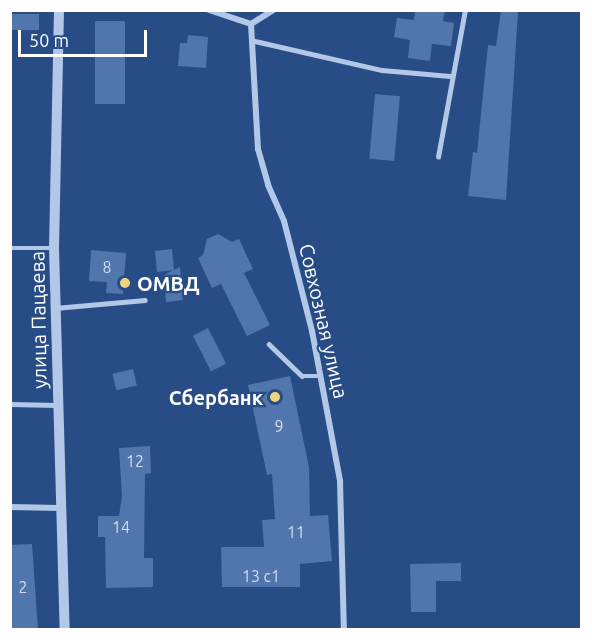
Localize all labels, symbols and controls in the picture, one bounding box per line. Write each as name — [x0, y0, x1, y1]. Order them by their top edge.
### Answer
scale bar — [21, 18, 150, 56]
text: 50 m — [29, 30, 69, 50]
street label: Совхозная улица — [295, 241, 353, 401]
street label: улица Пацаева — [25, 251, 51, 389]
house number: 8 — [102, 257, 112, 277]
place label: ОМВД — [137, 271, 200, 295]
marker: ОМВД — [118, 276, 132, 290]
place label: Сбербанк — [169, 385, 263, 409]
marker: Сбербанк — [268, 390, 282, 404]
house number: 9 — [274, 416, 284, 436]
house number: 12 — [126, 451, 144, 471]
house number: 14 — [112, 517, 130, 537]
house number: 11 — [287, 522, 305, 542]
house number: 13 с1 — [242, 566, 280, 586]
house number: 2 — [18, 577, 28, 597]

